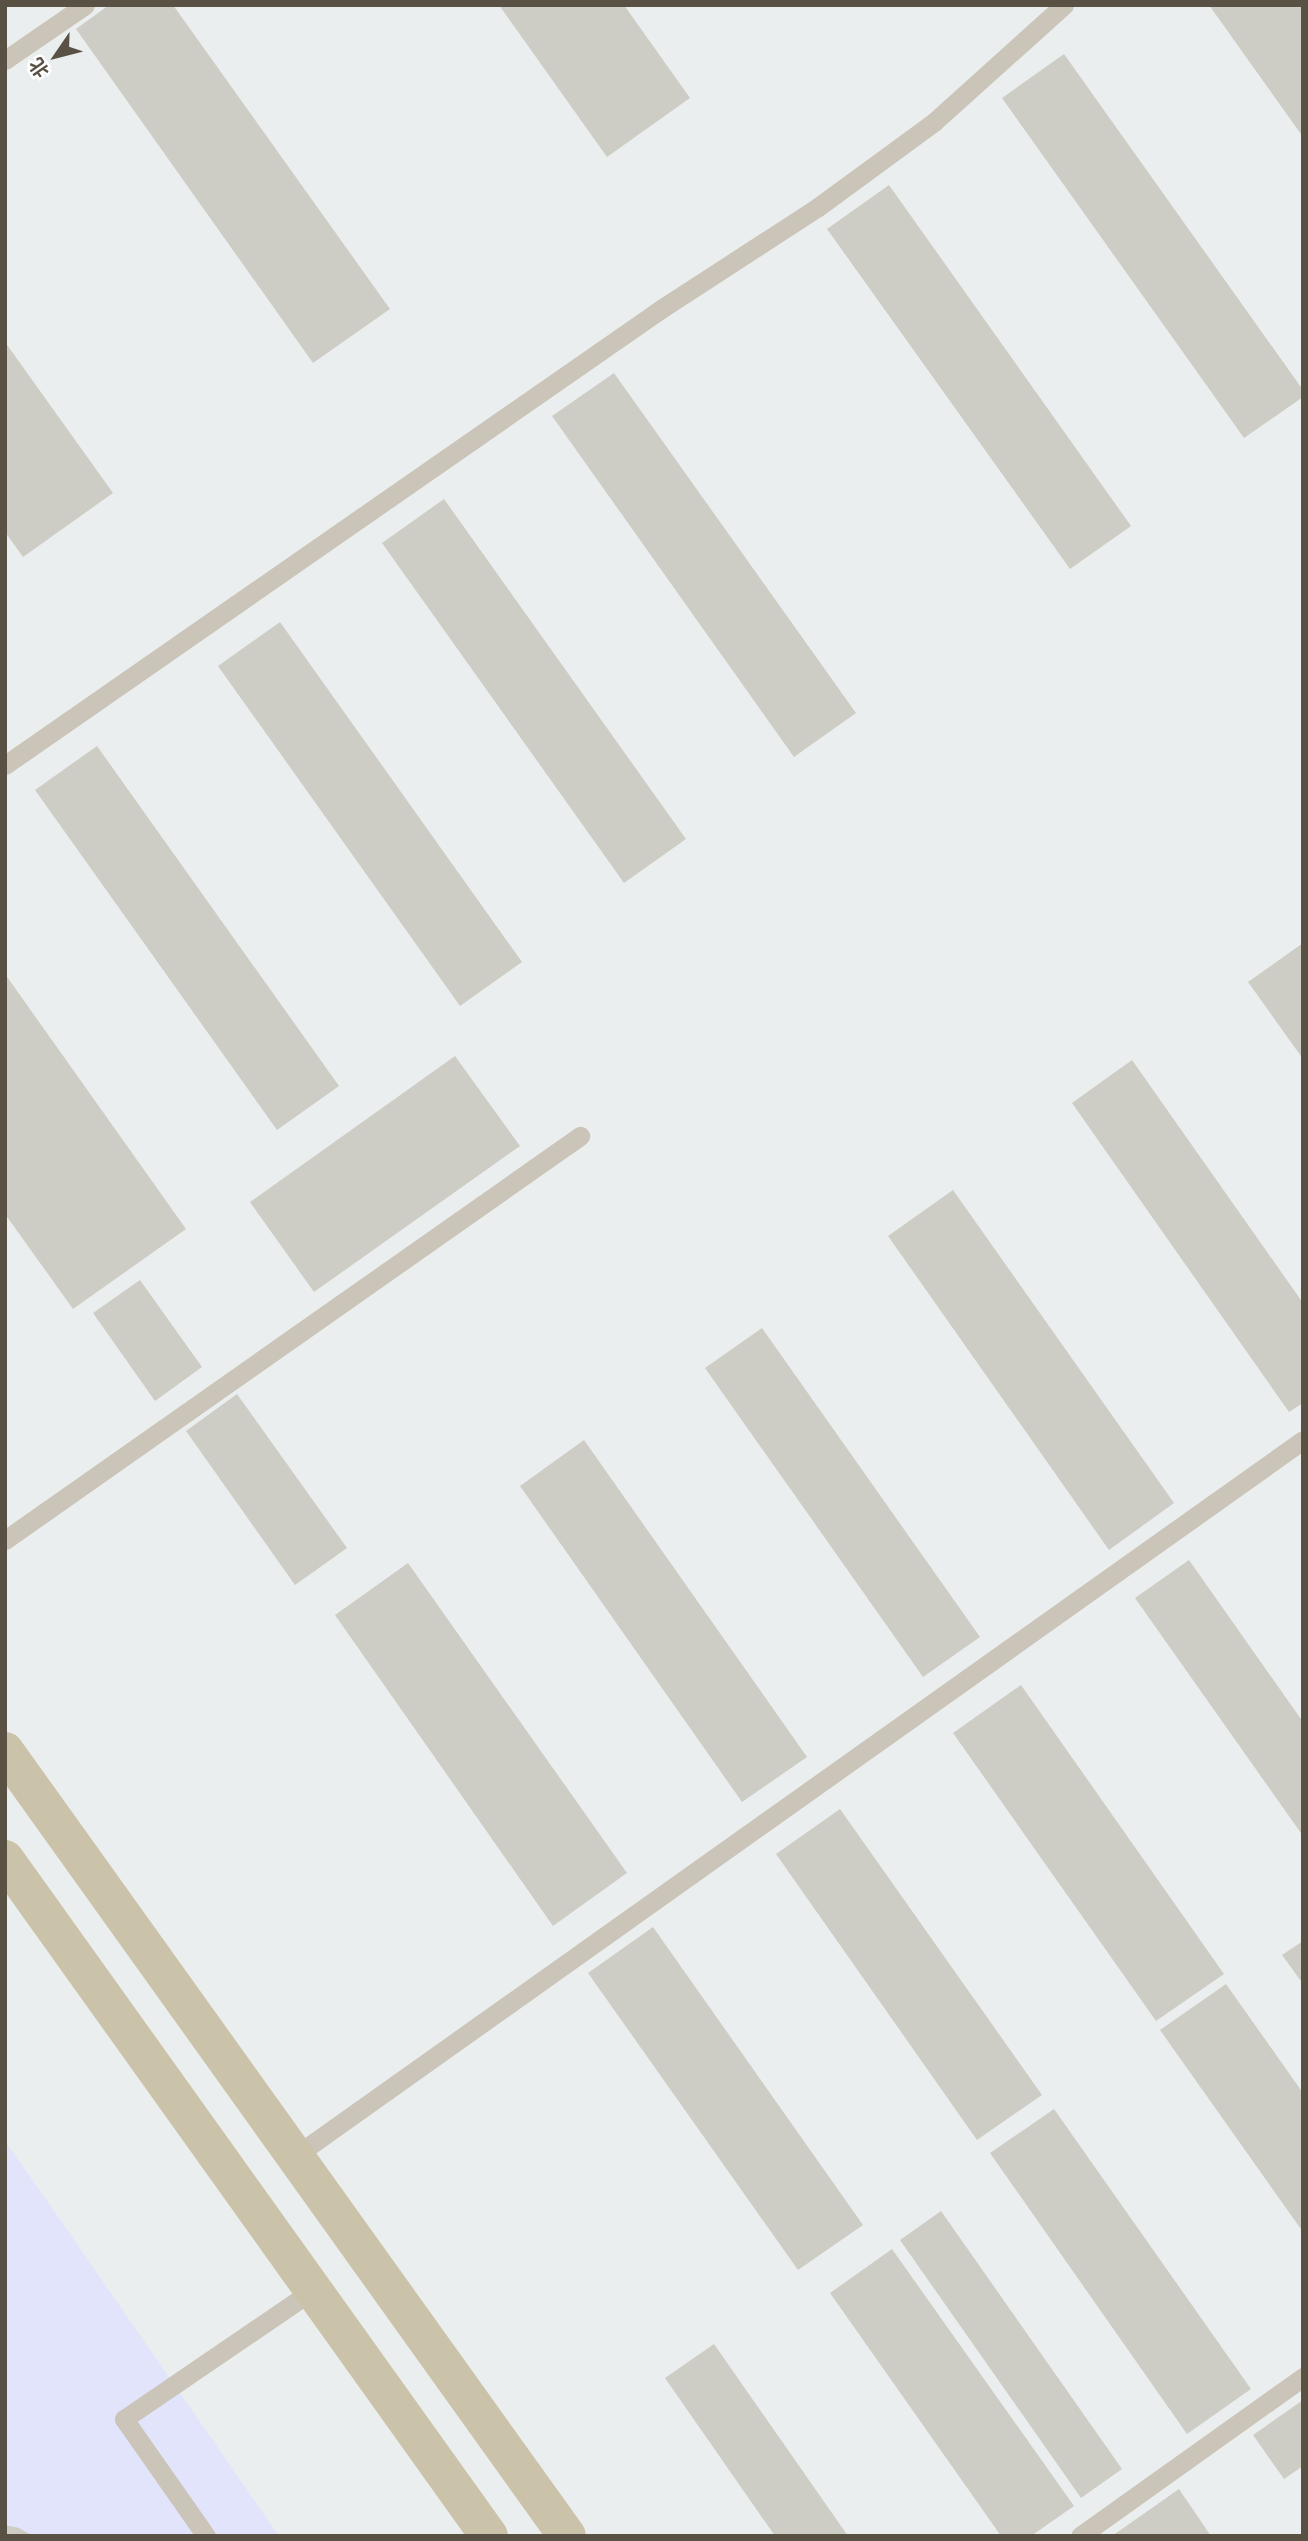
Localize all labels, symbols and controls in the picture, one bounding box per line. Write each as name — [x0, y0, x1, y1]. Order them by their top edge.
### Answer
north arrow — [21, 21, 91, 91]
text: 北 — [24, 53, 54, 83]

